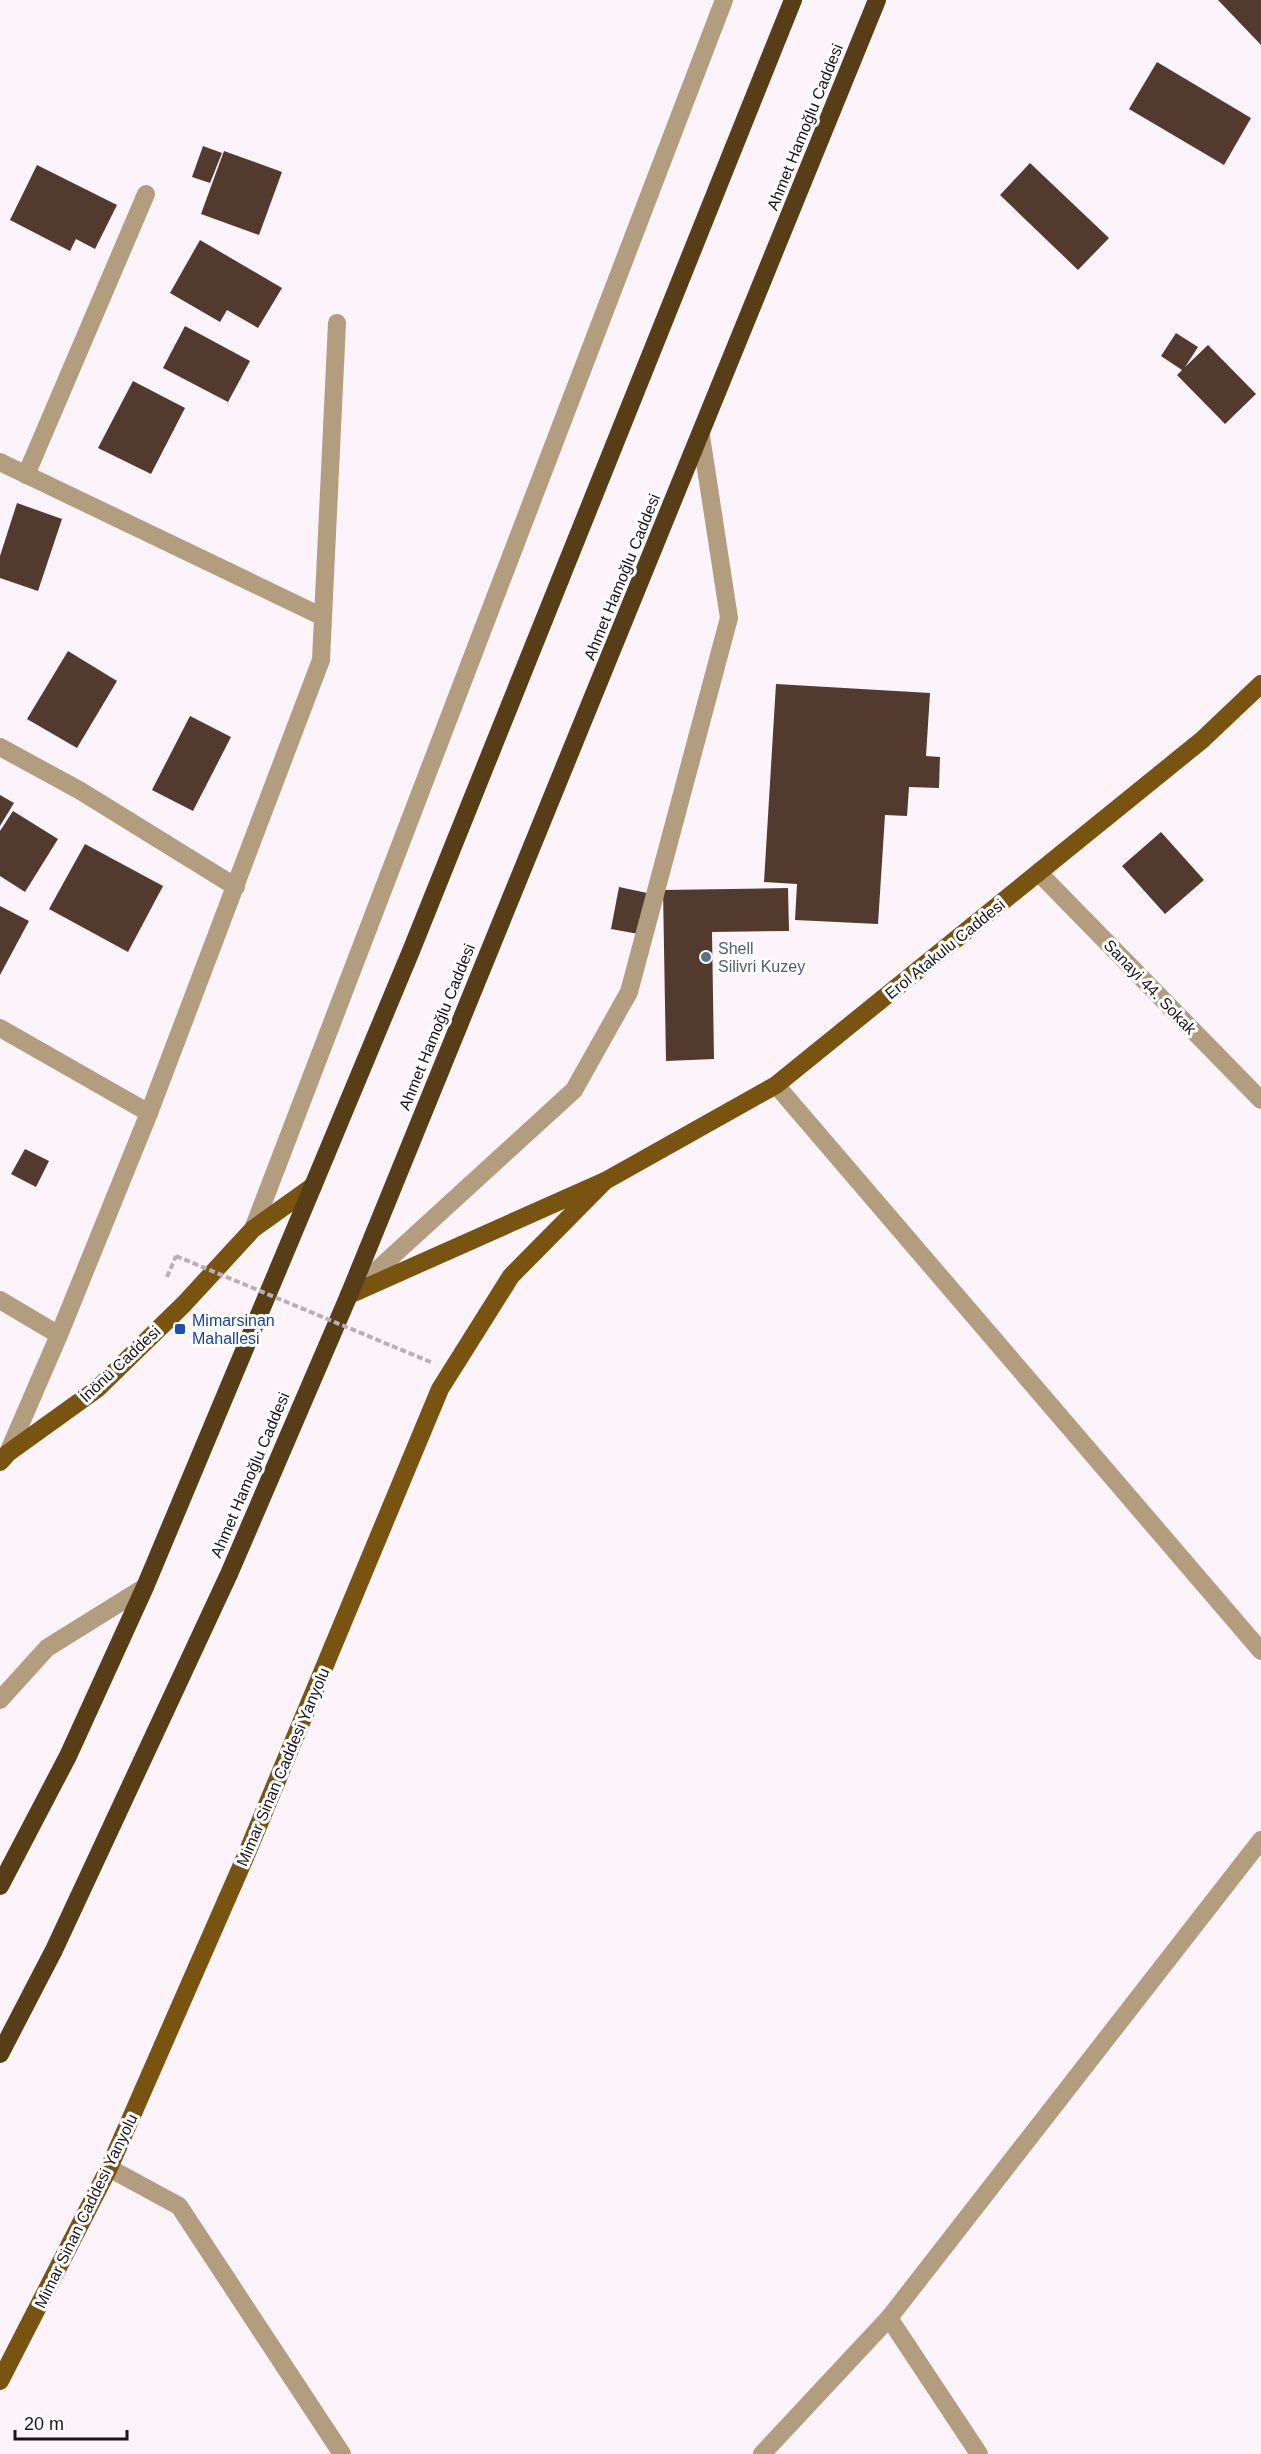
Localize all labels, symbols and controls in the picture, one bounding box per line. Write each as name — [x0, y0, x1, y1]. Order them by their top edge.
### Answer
street label: Ahmet Hamoğlu Caddesi — [764, 41, 846, 213]
street label: Ahmet Hamoğlu Caddesi — [581, 491, 663, 663]
street label: Erol Atakulu Caddesi — [882, 896, 1008, 1002]
street label: Sanayi 44. Sokak — [1101, 936, 1200, 1038]
place label: Shell Silivri Kuzey — [718, 940, 805, 975]
street label: Ahmet Hamoğlu Caddesi — [396, 941, 478, 1113]
marker: Shell Silivri Kuzey — [699, 950, 713, 964]
place label: Mimarsinan Mahallesi — [192, 1312, 275, 1347]
street label: İnönü Caddesi — [76, 1322, 164, 1405]
marker: Mimarsinan Mahallesi — [173, 1322, 187, 1336]
street label: Ahmet Hamoğlu Caddesi — [207, 1390, 293, 1560]
street label: Mimar Sinan Caddesi Yanyolu — [233, 1665, 333, 1869]
street label: Mimar Sinan Caddesi Yanyolu — [32, 2111, 140, 2311]
scale bar — [15, 2403, 128, 2441]
text: 20 m — [24, 2414, 64, 2434]

